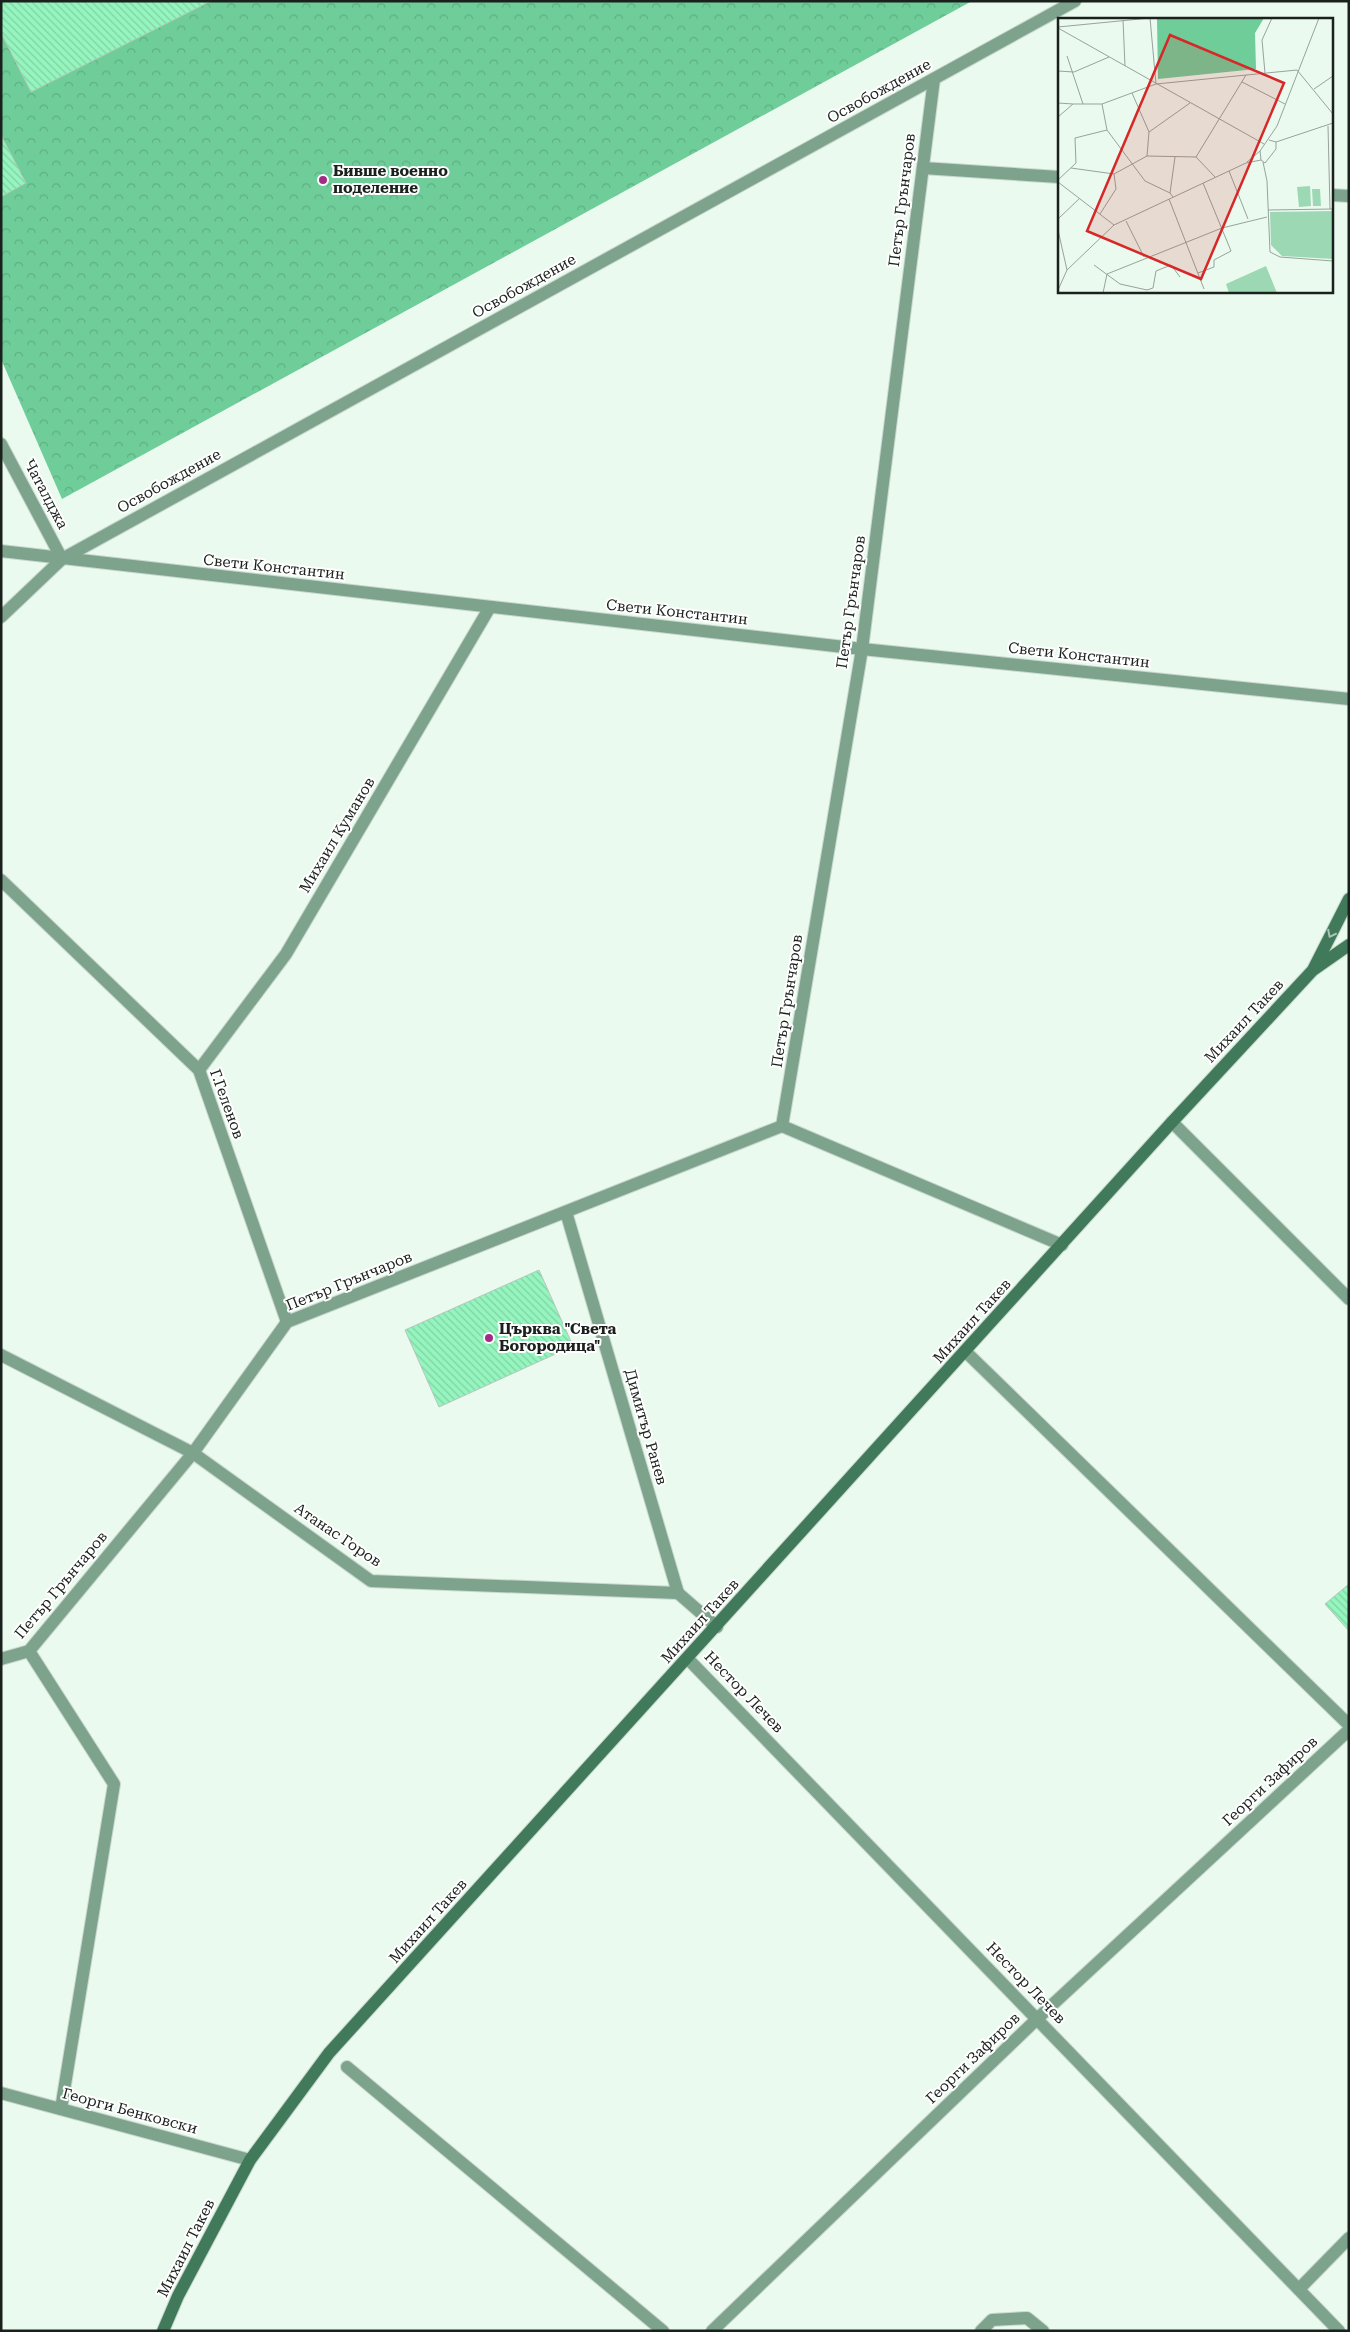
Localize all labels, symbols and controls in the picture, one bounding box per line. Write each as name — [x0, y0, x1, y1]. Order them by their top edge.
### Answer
inset map — [1058, 18, 1332, 292]
street label: Освобождение — [824, 55, 934, 127]
street label: Петър Грънчаров — [885, 132, 919, 268]
place label: Бивше военно поделение — [333, 162, 448, 197]
marker: Бивше военно поделение — [317, 174, 329, 186]
street label: Освобождение — [469, 250, 579, 322]
street label: Освобождение — [114, 445, 224, 517]
street label: Чаталджа — [20, 456, 72, 532]
street label: Петър Грънчаров — [833, 534, 869, 670]
street label: Свети Константин — [202, 551, 346, 583]
street label: Свети Константин — [605, 596, 749, 628]
street label: Свети Константин — [1007, 639, 1151, 671]
street label: Михаил Куманов — [295, 774, 379, 896]
one-way arrow — [1327, 929, 1337, 938]
street label: Петър Грънчаров — [768, 933, 806, 1069]
street label: Михаил Такев — [1201, 975, 1287, 1067]
street label: Г.Геленов — [206, 1067, 248, 1141]
street label: Петър Грънчаров — [283, 1247, 415, 1315]
street label: Михаил Такев — [929, 1275, 1015, 1367]
place label: Църква "Света Богородица" — [499, 1320, 617, 1355]
marker: Църква "Света Богородица" — [483, 1332, 495, 1344]
street label: Димитър Ранев — [621, 1367, 671, 1487]
street label: Атанас Горов — [291, 1499, 385, 1571]
street label: Петър Грънчаров — [11, 1528, 111, 1642]
street label: Михаил Такев — [657, 1575, 743, 1667]
street label: Нестор Лечев — [701, 1648, 787, 1736]
street label: Георги Зафиров — [1219, 1732, 1321, 1830]
street label: Михаил Такев — [385, 1875, 471, 1967]
street label: Нестор Лечев — [983, 1939, 1069, 2027]
street label: Георги Зафиров — [922, 2009, 1024, 2107]
street label: Георги Бенковски — [60, 2084, 200, 2138]
street label: Михаил Такев — [154, 2196, 218, 2300]

